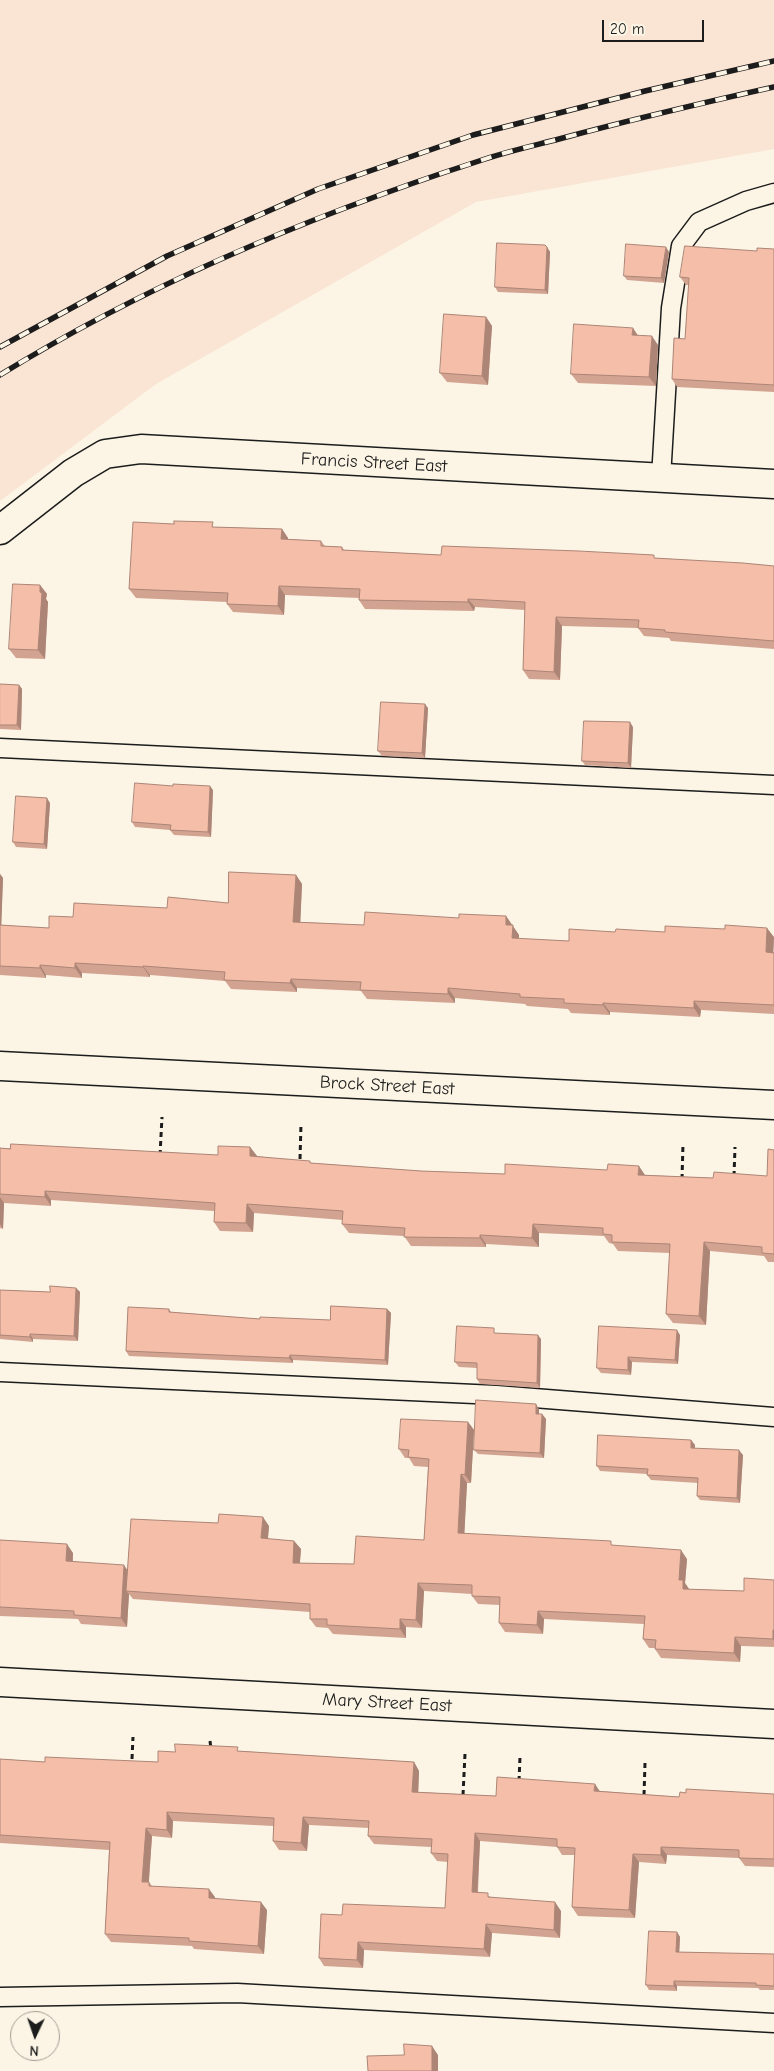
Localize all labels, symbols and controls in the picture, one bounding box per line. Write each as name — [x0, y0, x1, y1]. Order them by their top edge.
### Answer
scale bar — [604, 10, 706, 42]
text: 20 m — [610, 20, 644, 38]
street label: Francis Street East — [300, 448, 448, 478]
street label: Brock Street East — [319, 1072, 455, 1100]
street label: Mary Street East — [322, 1689, 452, 1717]
north arrow — [10, 2011, 60, 2061]
text: N — [29, 2042, 39, 2059]

